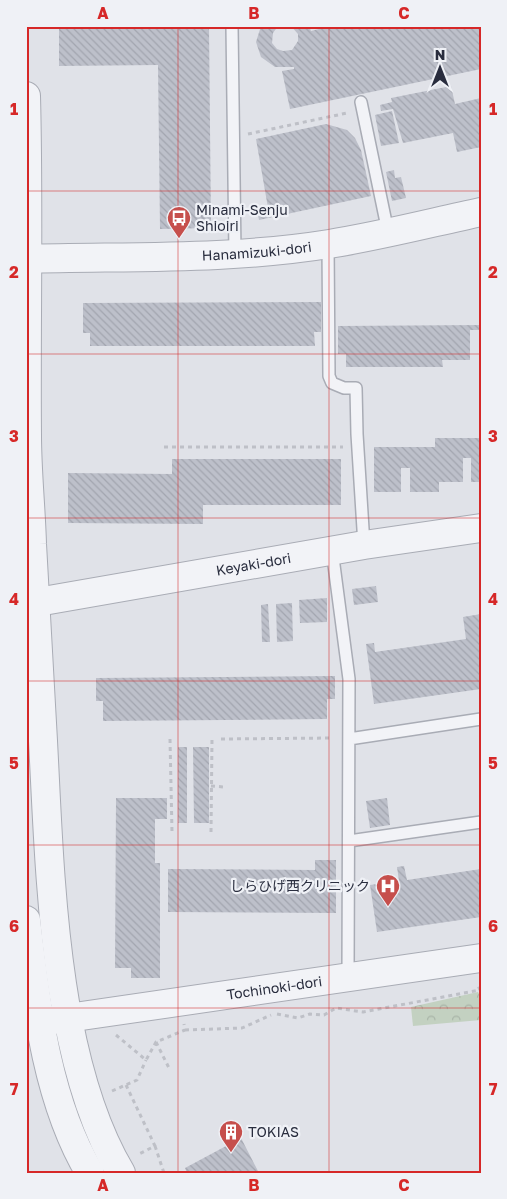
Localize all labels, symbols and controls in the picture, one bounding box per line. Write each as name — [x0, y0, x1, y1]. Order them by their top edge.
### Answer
text: A — [97, 3, 109, 23]
text: B — [248, 3, 260, 23]
text: C — [398, 3, 410, 23]
north arrow — [414, 42, 464, 92]
text: N — [435, 46, 445, 63]
text: 1 — [10, 99, 18, 119]
text: 1 — [489, 99, 497, 119]
place label: Minami-Senju Shioiri — [196, 201, 288, 234]
bus stop icon: Minami-Senju Shioiri — [166, 205, 192, 239]
street label: Hanamizuki-dori — [202, 238, 313, 264]
text: 2 — [9, 262, 19, 282]
text: 2 — [488, 262, 498, 282]
text: 3 — [9, 426, 19, 446]
text: 3 — [488, 426, 498, 446]
street label: Keyaki-dori — [215, 549, 292, 579]
text: 4 — [9, 589, 19, 609]
text: 4 — [488, 589, 498, 609]
text: 5 — [9, 753, 19, 773]
text: 5 — [488, 753, 498, 773]
hospital icon: しらひげ西クリニック — [375, 873, 401, 907]
place label: しらひげ西クリニック — [230, 877, 370, 894]
text: 6 — [9, 916, 19, 936]
text: 6 — [488, 916, 498, 936]
street label: Tochinoki-dori — [226, 972, 323, 1003]
text: 7 — [10, 1079, 19, 1099]
text: 7 — [489, 1079, 498, 1099]
building icon: TOKIAS — [218, 1119, 244, 1153]
place label: TOKIAS — [248, 1123, 299, 1140]
text: A — [97, 1175, 109, 1195]
text: B — [248, 1175, 260, 1195]
text: C — [398, 1175, 410, 1195]

